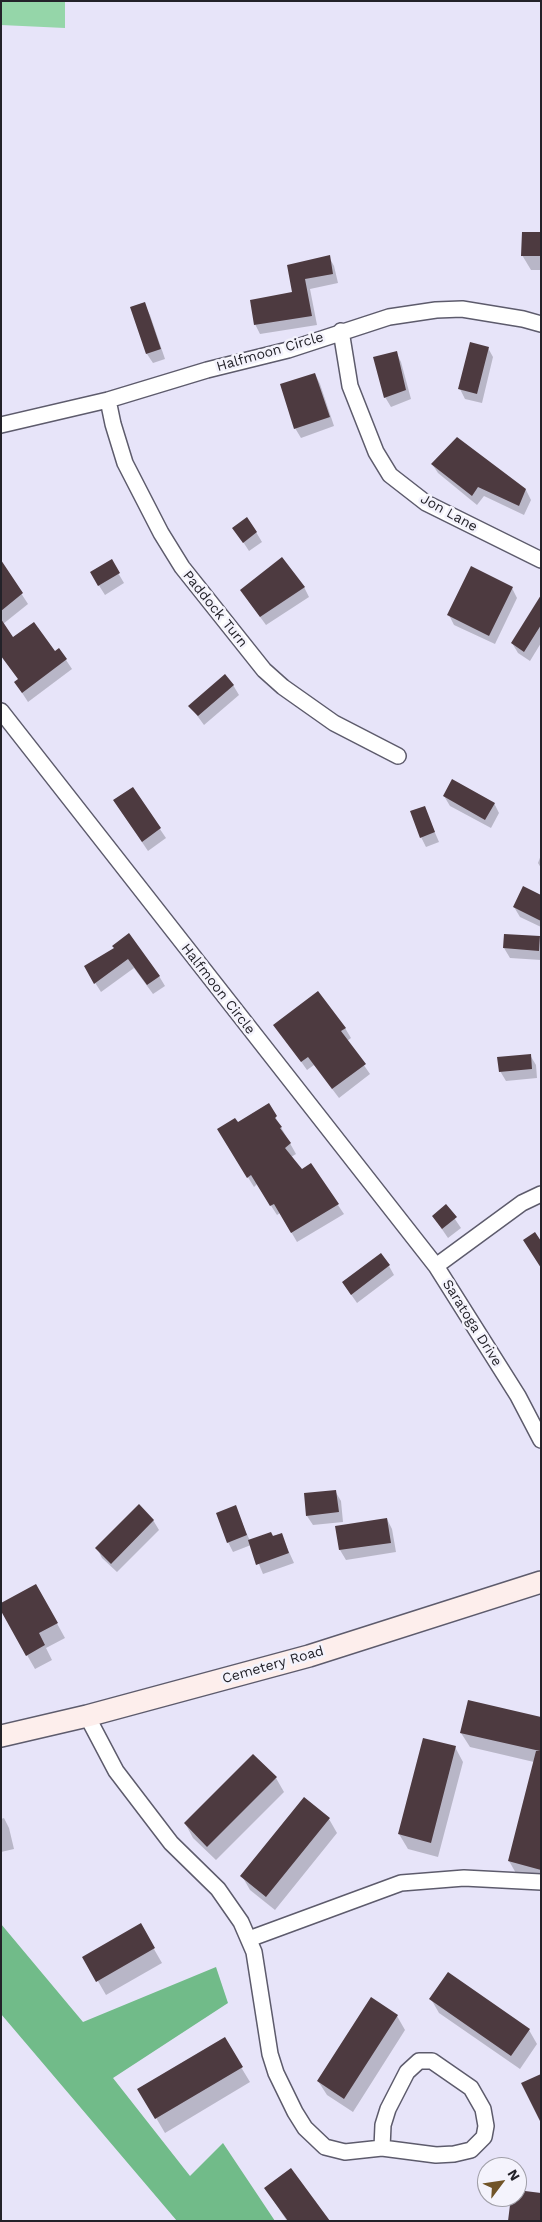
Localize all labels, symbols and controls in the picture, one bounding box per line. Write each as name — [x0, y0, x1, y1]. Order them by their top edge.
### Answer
street label: Halfmoon Circle — [215, 329, 325, 375]
street label: Jon Lane — [418, 490, 480, 536]
street label: Paddock Turn — [179, 567, 251, 651]
street label: Halfmoon Circle — [177, 940, 259, 1038]
street label: Saratoga Drive — [439, 1277, 505, 1369]
street label: Cemetery Road — [220, 1642, 326, 1688]
north arrow — [477, 2157, 527, 2207]
text: N — [504, 2166, 524, 2183]

